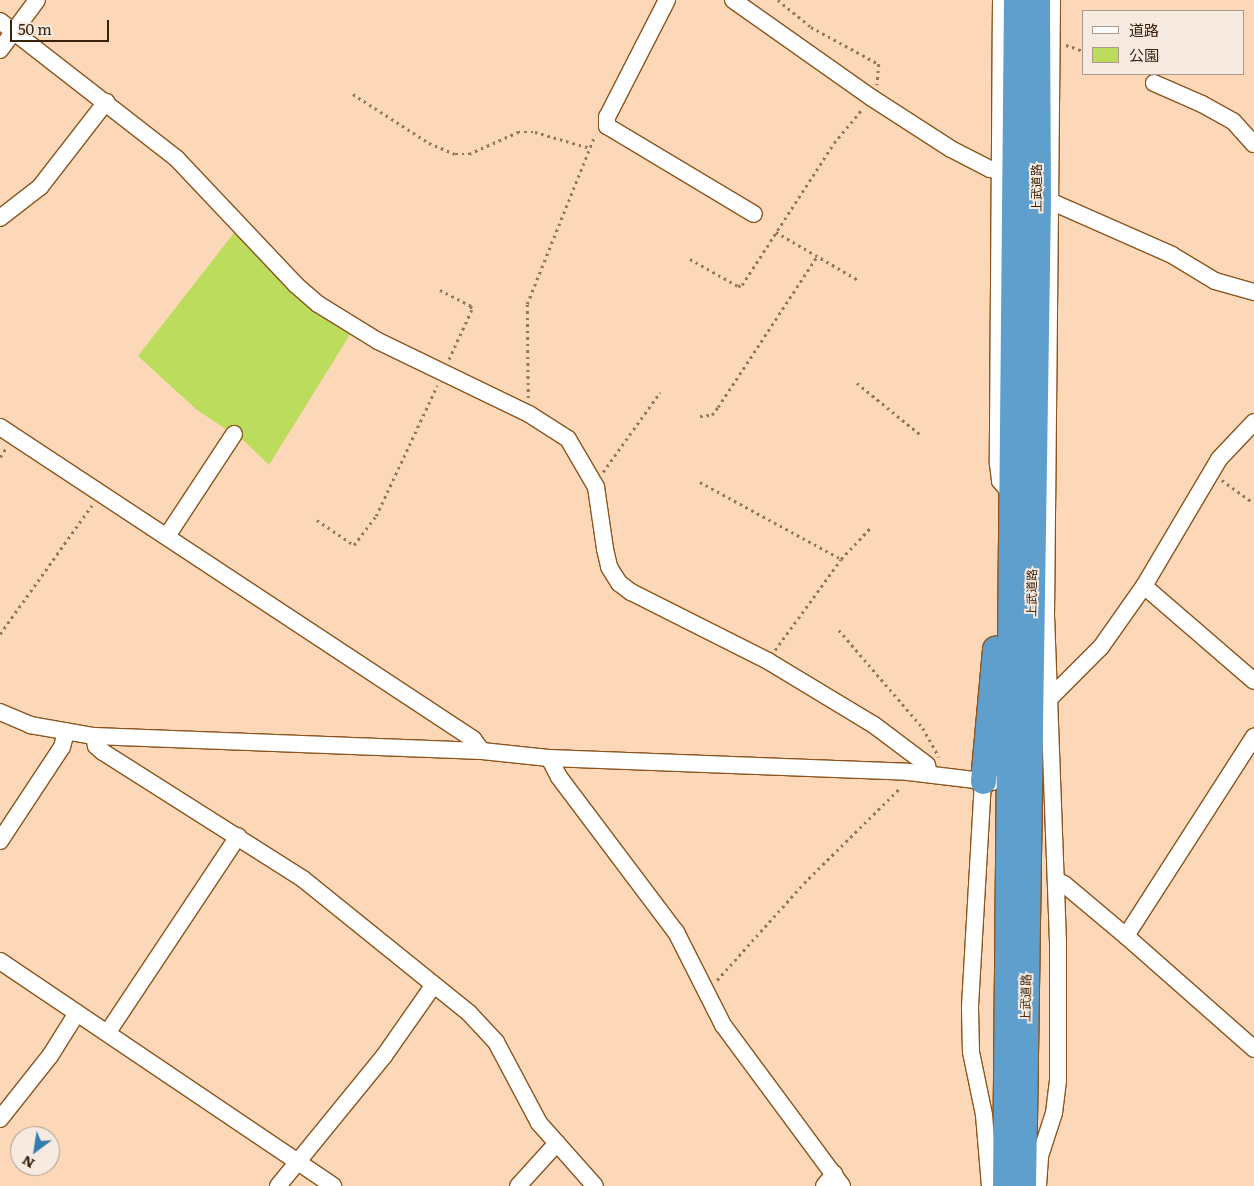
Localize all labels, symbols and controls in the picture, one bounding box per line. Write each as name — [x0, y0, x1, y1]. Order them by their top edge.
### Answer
scale bar — [12, 10, 111, 42]
legend — [1082, 10, 1244, 75]
text: 50 m — [18, 17, 52, 40]
text: 道路 — [1129, 18, 1159, 41]
text: 公園 — [1129, 43, 1159, 66]
street label: 上武道路 — [1030, 164, 1044, 212]
street label: 上武道路 — [1024, 569, 1040, 617]
street label: 上武道路 — [1018, 974, 1034, 1022]
north arrow — [10, 1126, 60, 1176]
text: N — [18, 1151, 38, 1175]

